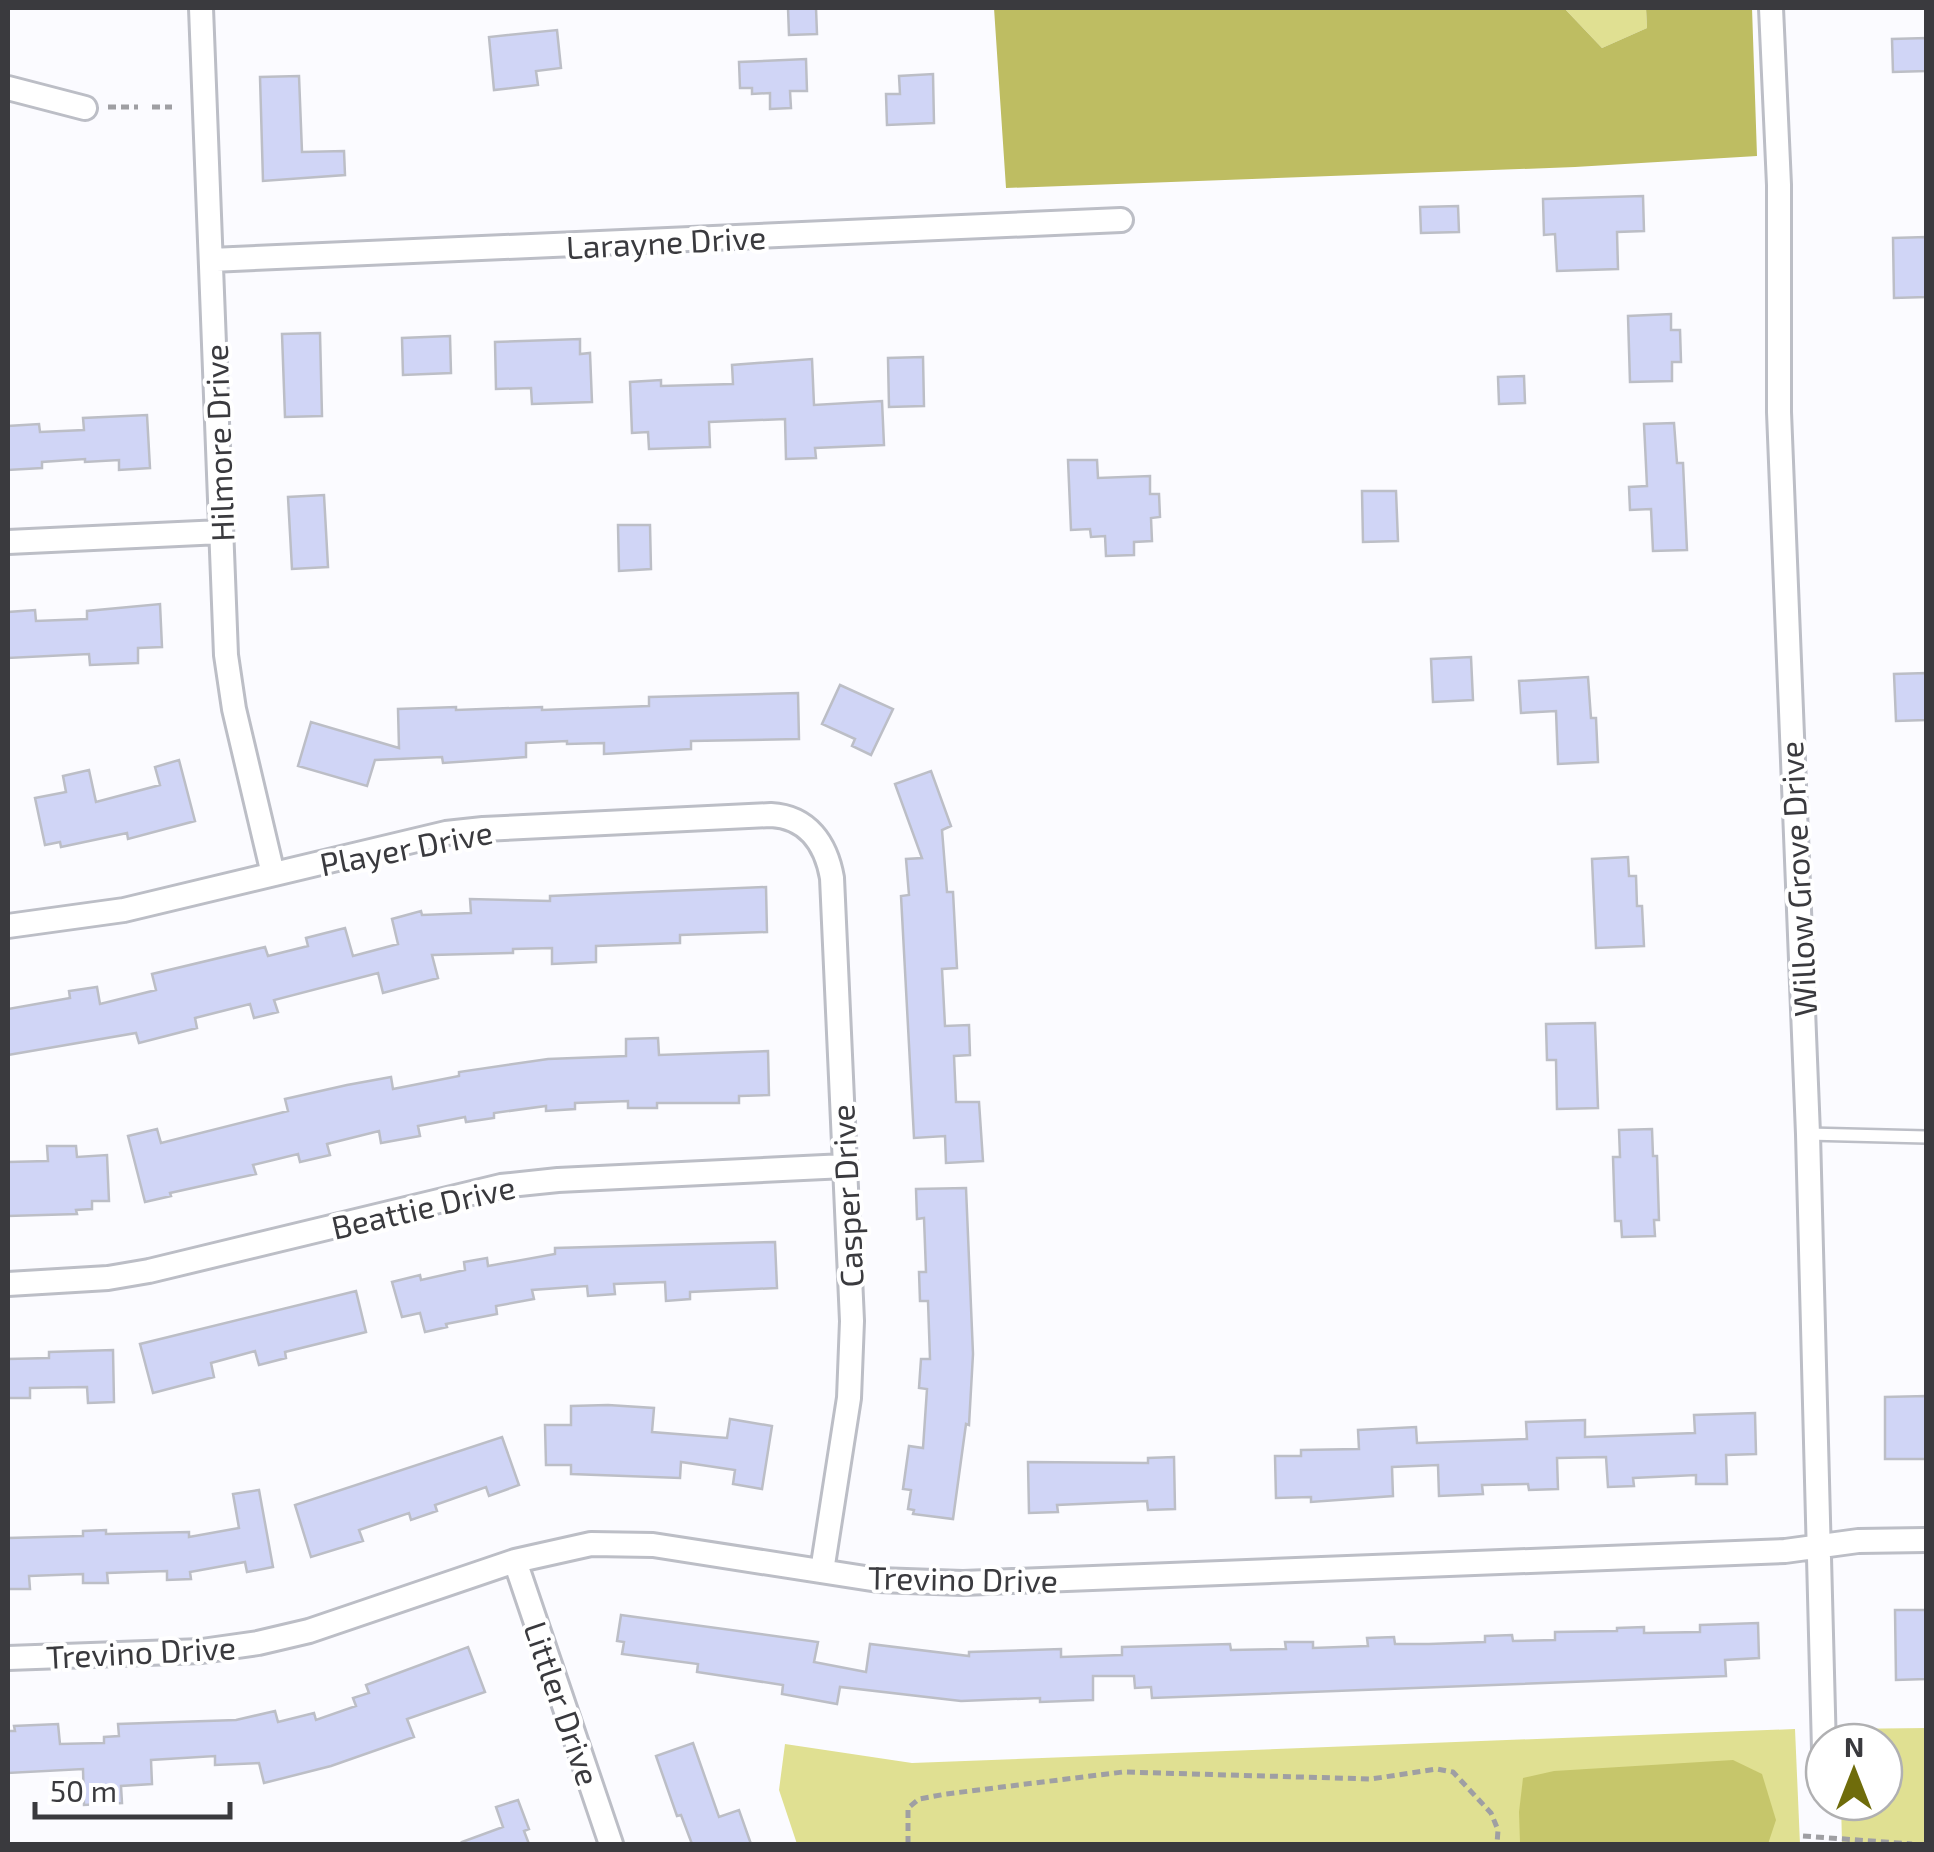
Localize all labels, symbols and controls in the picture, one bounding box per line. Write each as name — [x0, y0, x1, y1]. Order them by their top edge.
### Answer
street label: Larayne Drive — [565, 217, 767, 265]
street label: Hilmore Drive — [196, 344, 240, 542]
street label: Willow Grove Drive — [1771, 740, 1823, 1018]
street label: Player Drive — [316, 812, 496, 882]
street label: Casper Drive — [822, 1104, 870, 1288]
street label: Beattie Drive — [328, 1166, 518, 1246]
street label: Trevino Drive — [868, 1557, 1058, 1599]
street label: Littler Drive — [517, 1616, 609, 1790]
street label: Trevino Drive — [45, 1627, 237, 1675]
north arrow — [1804, 1722, 1904, 1822]
text: N — [1844, 1729, 1864, 1763]
scale bar — [35, 1757, 230, 1819]
text: 50 m — [50, 1772, 117, 1808]

